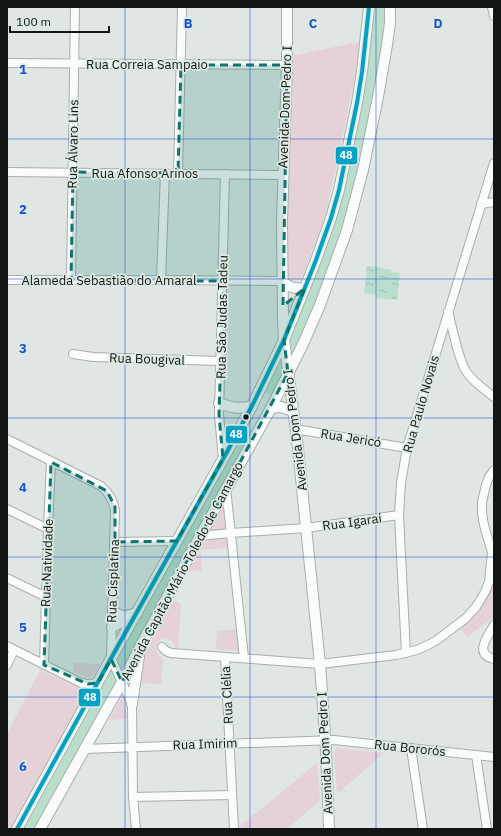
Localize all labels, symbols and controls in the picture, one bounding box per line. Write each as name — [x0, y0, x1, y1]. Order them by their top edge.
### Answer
scale bar — [10, 8, 109, 34]
text: 100 m — [16, 14, 51, 29]
text: B — [184, 15, 193, 32]
text: C — [309, 15, 318, 32]
text: D — [433, 15, 443, 32]
street label: Avenida Dom Pedro I — [274, 45, 296, 169]
street label: Rua Correia Sampaio — [86, 56, 208, 73]
text: 1 — [19, 61, 27, 78]
street label: Rua Álvaro Lins — [64, 99, 82, 189]
line badge: 48 — [335, 146, 358, 165]
text: 48 — [339, 148, 353, 162]
street label: Rua Afonso Arinos — [92, 165, 198, 182]
text: 2 — [19, 201, 27, 218]
street label: Rua São Judas Tadeu — [212, 255, 232, 379]
street label: Alameda Sebastião do Amaral — [21, 272, 197, 289]
text: 3 — [19, 340, 27, 357]
street label: Rua Bougival — [109, 349, 186, 369]
street label: Rua Paulo Novais — [399, 353, 443, 455]
street label: Avenida Dom Pedro I — [279, 368, 311, 492]
unlabelled marker — [241, 412, 251, 422]
line badge: 48 — [225, 425, 248, 444]
street label: Rua Jericó — [319, 425, 383, 451]
text: 48 — [229, 427, 243, 441]
street label: Avenida Capitão Mário Toledo de Camargo — [117, 459, 247, 683]
text: 4 — [19, 479, 27, 496]
street label: Rua Igaraí — [321, 509, 383, 535]
street label: Rua Natividade — [37, 518, 57, 608]
street label: Rua Cisplatina — [103, 539, 123, 623]
text: 5 — [19, 619, 27, 636]
street label: Rua Clélia — [217, 665, 237, 725]
line badge: 48 — [78, 688, 101, 707]
text: 48 — [83, 690, 97, 704]
street label: Avenida Dom Pedro I — [313, 691, 337, 815]
street label: Rua Imirim — [172, 734, 238, 754]
street label: Rua Bororós — [373, 736, 447, 760]
text: 6 — [19, 758, 27, 775]

